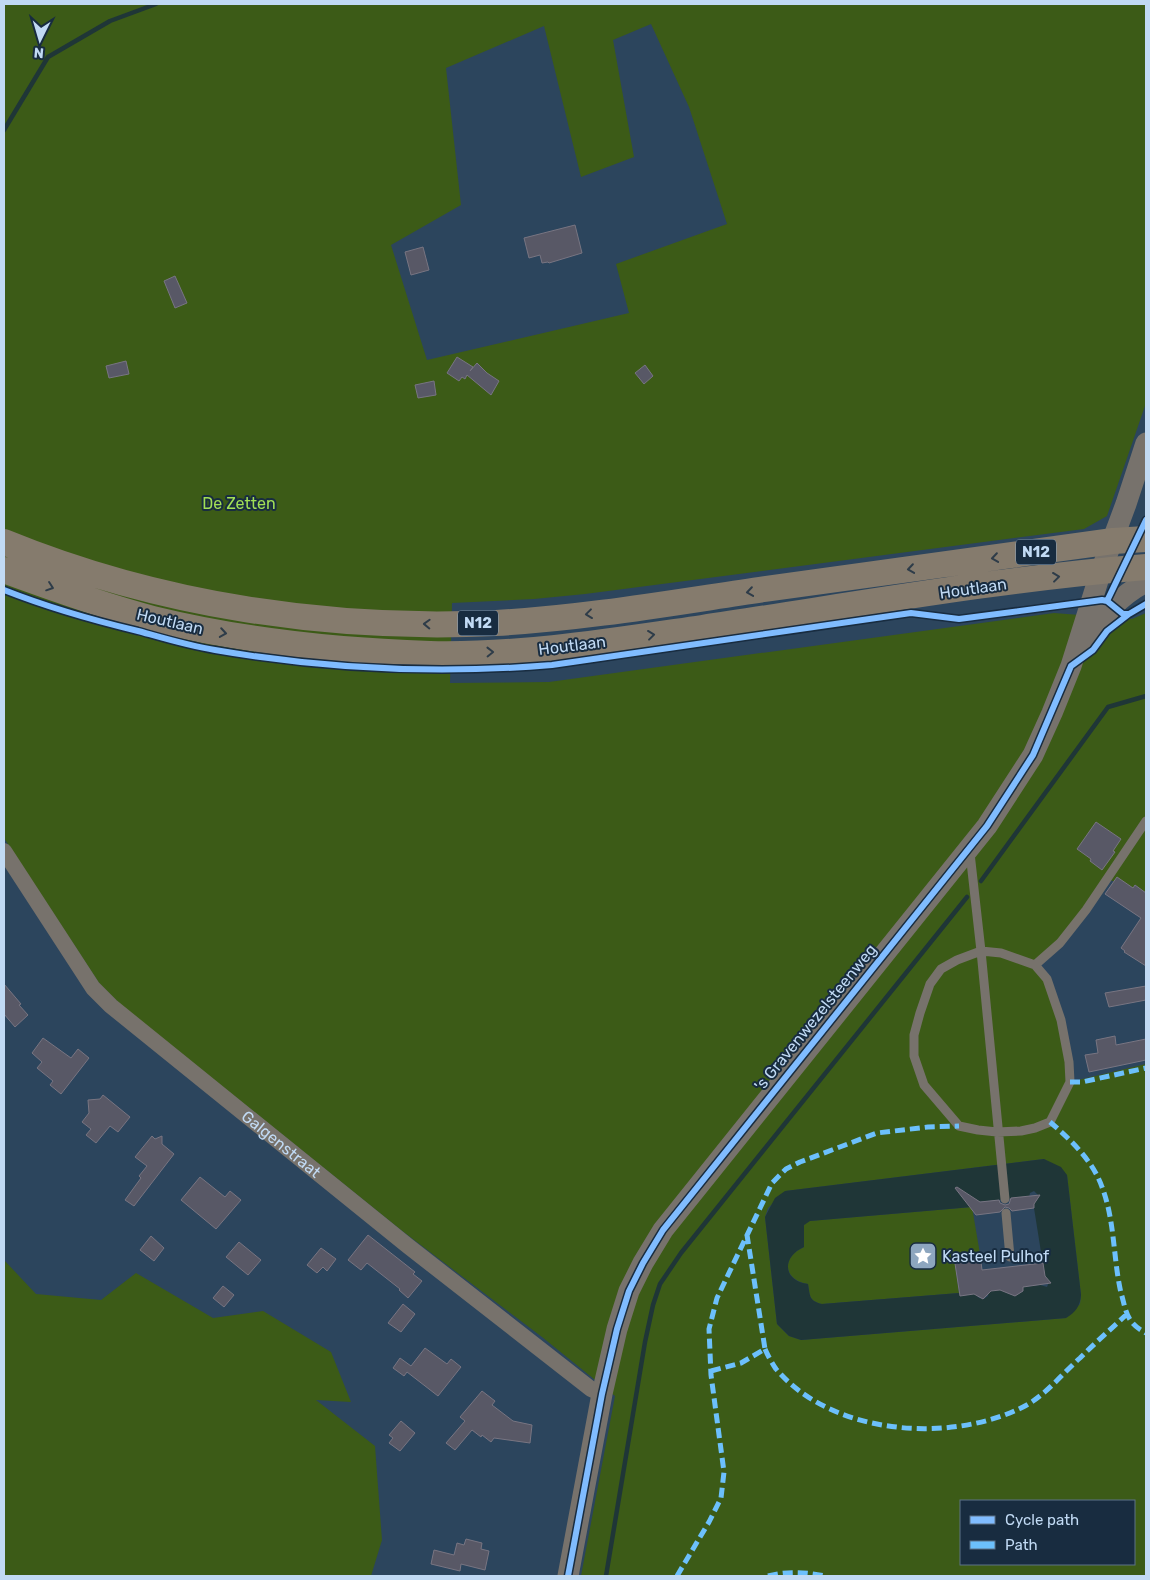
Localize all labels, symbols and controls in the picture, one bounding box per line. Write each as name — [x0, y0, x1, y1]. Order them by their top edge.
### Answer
north arrow — [15, 15, 65, 65]
text: N — [33, 44, 45, 61]
park label: De Zetten — [202, 494, 276, 513]
road number: N12 — [1016, 540, 1056, 564]
one-way arrow — [991, 552, 999, 562]
one-way arrow — [906, 563, 914, 574]
one-way arrow — [1052, 572, 1060, 583]
street label: Houtlaan — [938, 574, 1008, 603]
one-way arrow — [45, 581, 53, 591]
one-way arrow — [745, 586, 754, 596]
street label: Houtlaan — [135, 605, 205, 638]
one-way arrow — [584, 608, 592, 619]
road number: N12 — [458, 610, 498, 636]
one-way arrow — [422, 619, 430, 629]
one-way arrow — [220, 627, 228, 638]
one-way arrow — [647, 630, 655, 641]
street label: Houtlaan — [537, 632, 607, 659]
one-way arrow — [486, 647, 494, 658]
street label: 's Gravenwezelsteenweg — [750, 940, 880, 1095]
street label: Galgenstraat — [238, 1107, 325, 1182]
place icon: Kasteel Pulhof — [908, 1241, 938, 1271]
place label: Kasteel Pulhof — [942, 1247, 1050, 1266]
legend — [960, 1500, 1135, 1565]
text: Cycle path — [1005, 1511, 1079, 1529]
text: Path — [1005, 1536, 1038, 1554]

